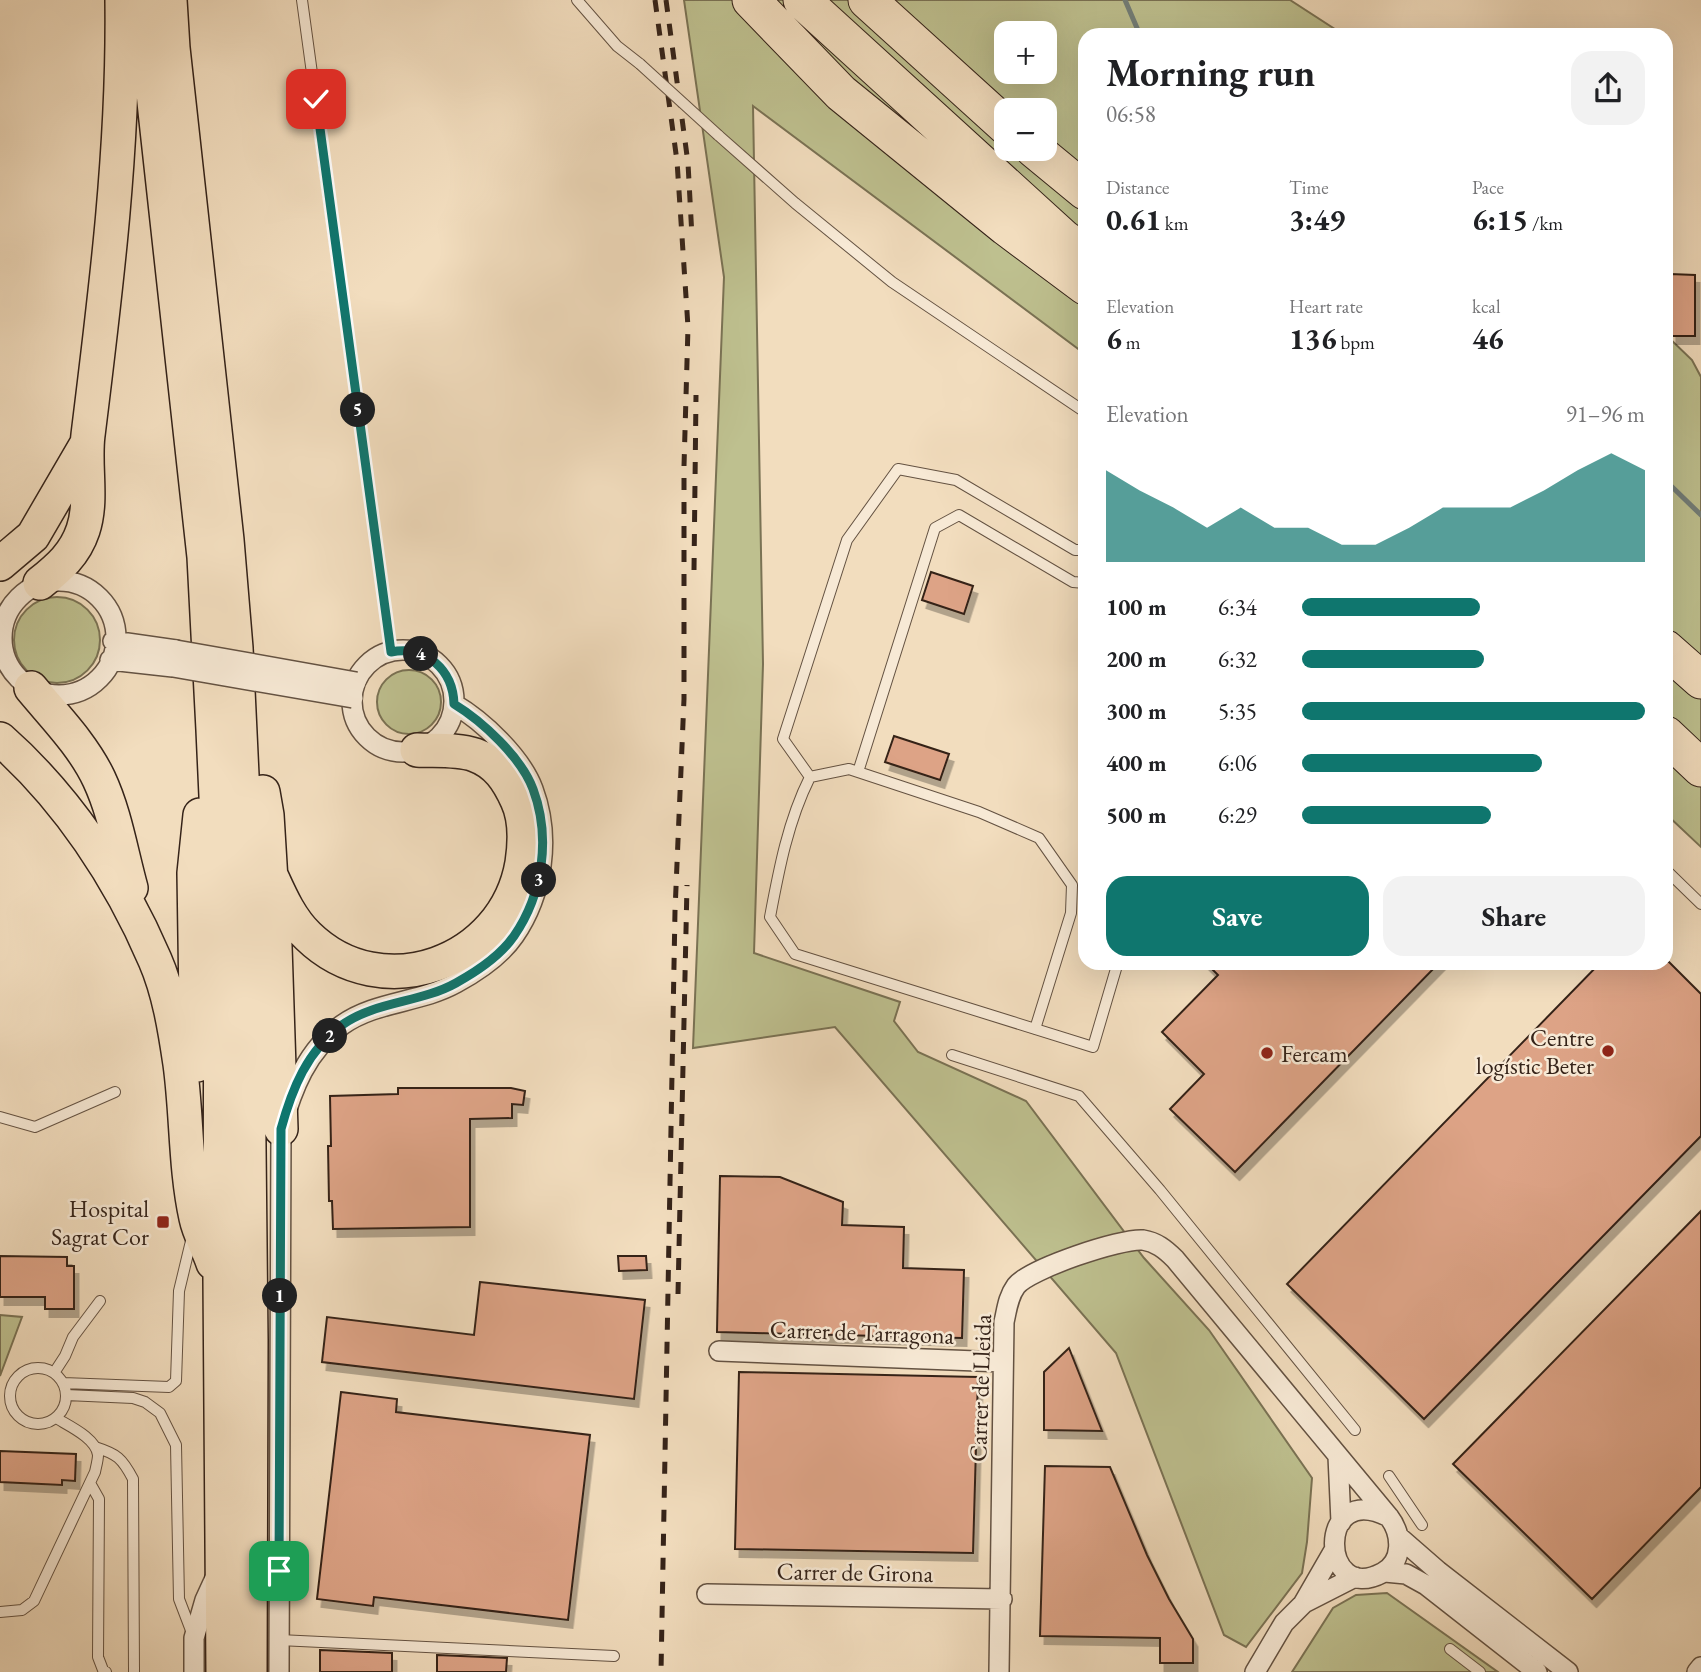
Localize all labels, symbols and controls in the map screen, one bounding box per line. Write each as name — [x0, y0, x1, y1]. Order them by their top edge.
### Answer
map controls — [994, 21, 1057, 161]
button: + — [994, 21, 1057, 84]
text: Morning run — [1106, 48, 1315, 97]
button: share — [1571, 51, 1645, 125]
pin — [286, 69, 346, 129]
icon: check — [297, 80, 335, 118]
button: − — [994, 98, 1057, 161]
text: 06:58 — [1106, 99, 1156, 129]
text: Distance — [1106, 175, 1169, 200]
text: Time — [1289, 175, 1329, 200]
text: Pace — [1472, 175, 1504, 200]
text: 0.61 — [1106, 200, 1161, 239]
text: 3:49 — [1289, 200, 1345, 239]
text: 6:15 — [1472, 200, 1528, 239]
text: km — [1161, 211, 1189, 236]
text: /km — [1528, 211, 1563, 236]
text: Elevation — [1106, 294, 1174, 319]
text: Heart rate — [1289, 294, 1363, 319]
text: kcal — [1472, 294, 1501, 319]
text: 6 — [1106, 319, 1122, 358]
text: 136 — [1289, 319, 1337, 358]
text: 46 — [1472, 319, 1504, 358]
text: m — [1122, 330, 1140, 355]
text: bpm — [1337, 330, 1375, 355]
pin: 5 — [340, 392, 376, 428]
text: 5 — [352, 397, 363, 422]
text: Elevation — [1106, 399, 1189, 429]
text: 91–96 m — [1566, 399, 1645, 429]
text: 100 m — [1106, 592, 1167, 622]
text: 6:34 — [1218, 592, 1257, 622]
pin: 4 — [404, 636, 438, 672]
text: 4 — [415, 641, 426, 666]
text: 200 m — [1106, 644, 1167, 674]
text: 6:32 — [1218, 644, 1257, 674]
text: 300 m — [1106, 696, 1167, 726]
text: 5:35 — [1218, 696, 1257, 726]
text: 400 m — [1106, 748, 1167, 778]
text: 6:06 — [1218, 748, 1257, 778]
text: 500 m — [1106, 800, 1167, 830]
text: 6:29 — [1218, 800, 1257, 830]
pin: 3 — [522, 862, 556, 898]
text: 3 — [533, 867, 544, 892]
button: Save — [1106, 876, 1369, 956]
button: Share — [1383, 876, 1645, 956]
pin: 2 — [312, 1018, 348, 1054]
place label: Centre logístic Beter — [1476, 1022, 1594, 1081]
text: 2 — [324, 1023, 335, 1048]
place label: Fercam — [1281, 1038, 1348, 1069]
marker: Centre logístic Beter — [1600, 1043, 1616, 1059]
marker: Fercam — [1259, 1045, 1275, 1061]
place label: Hospital Sagrat Cor — [51, 1193, 149, 1252]
marker: Hospital Sagrat Cor — [155, 1214, 171, 1230]
pin: 1 — [262, 1278, 298, 1314]
text: 1 — [274, 1283, 285, 1308]
street label: Carrer de Tarragona — [769, 1313, 955, 1351]
street label: Carrer de Lleida — [962, 1313, 998, 1462]
pin — [249, 1541, 309, 1601]
icon: arrive — [260, 1552, 298, 1590]
street label: Carrer de Girona — [776, 1555, 934, 1589]

